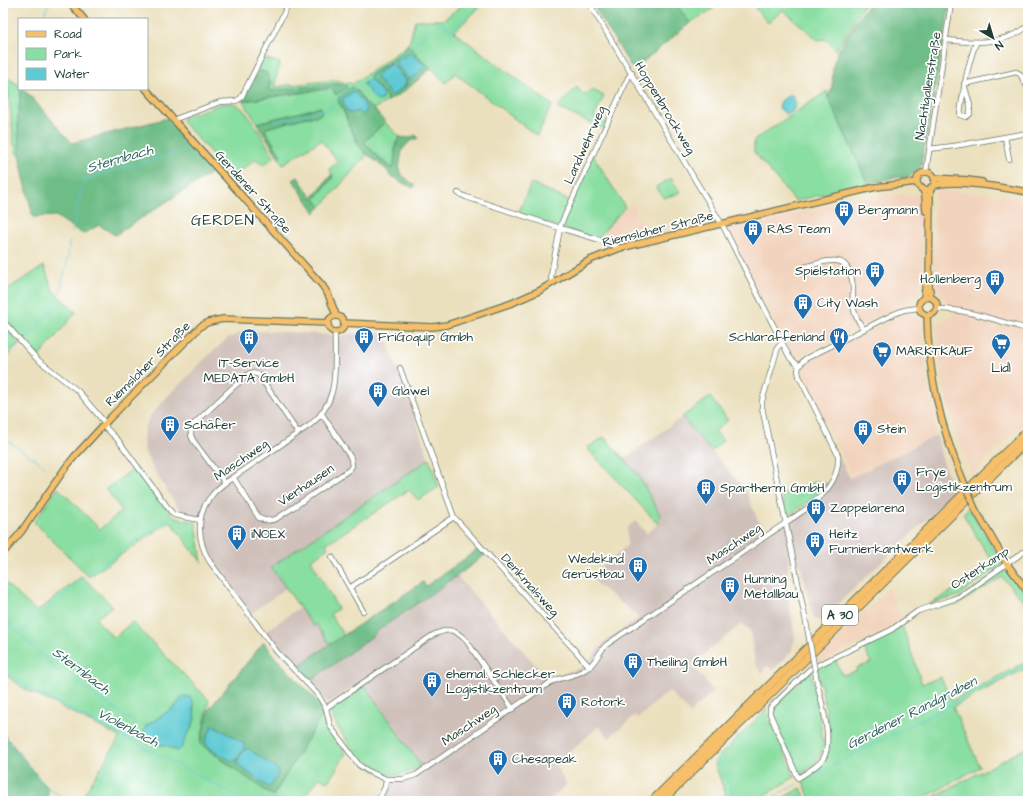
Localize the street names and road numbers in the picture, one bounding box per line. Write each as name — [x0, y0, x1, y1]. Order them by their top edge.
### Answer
street label: Nachtigallenstraße — [911, 31, 946, 142]
street label: Hoppenbrockweg — [629, 58, 700, 159]
street label: Landwehrweg — [560, 103, 611, 188]
street label: Gerdener Straße — [211, 146, 295, 238]
street label: Riemsloher Straße — [601, 207, 715, 251]
street label: Riemsloher Straße — [101, 317, 195, 411]
street label: Maschweg — [210, 434, 273, 486]
street label: Vierhausen — [274, 459, 338, 510]
street label: Maschweg — [703, 519, 766, 570]
street label: Osterkamp — [947, 542, 1013, 594]
street label: Denkmalsweg — [496, 549, 563, 621]
road number: A 30 — [822, 605, 858, 625]
street label: Maschweg — [438, 700, 501, 751]

